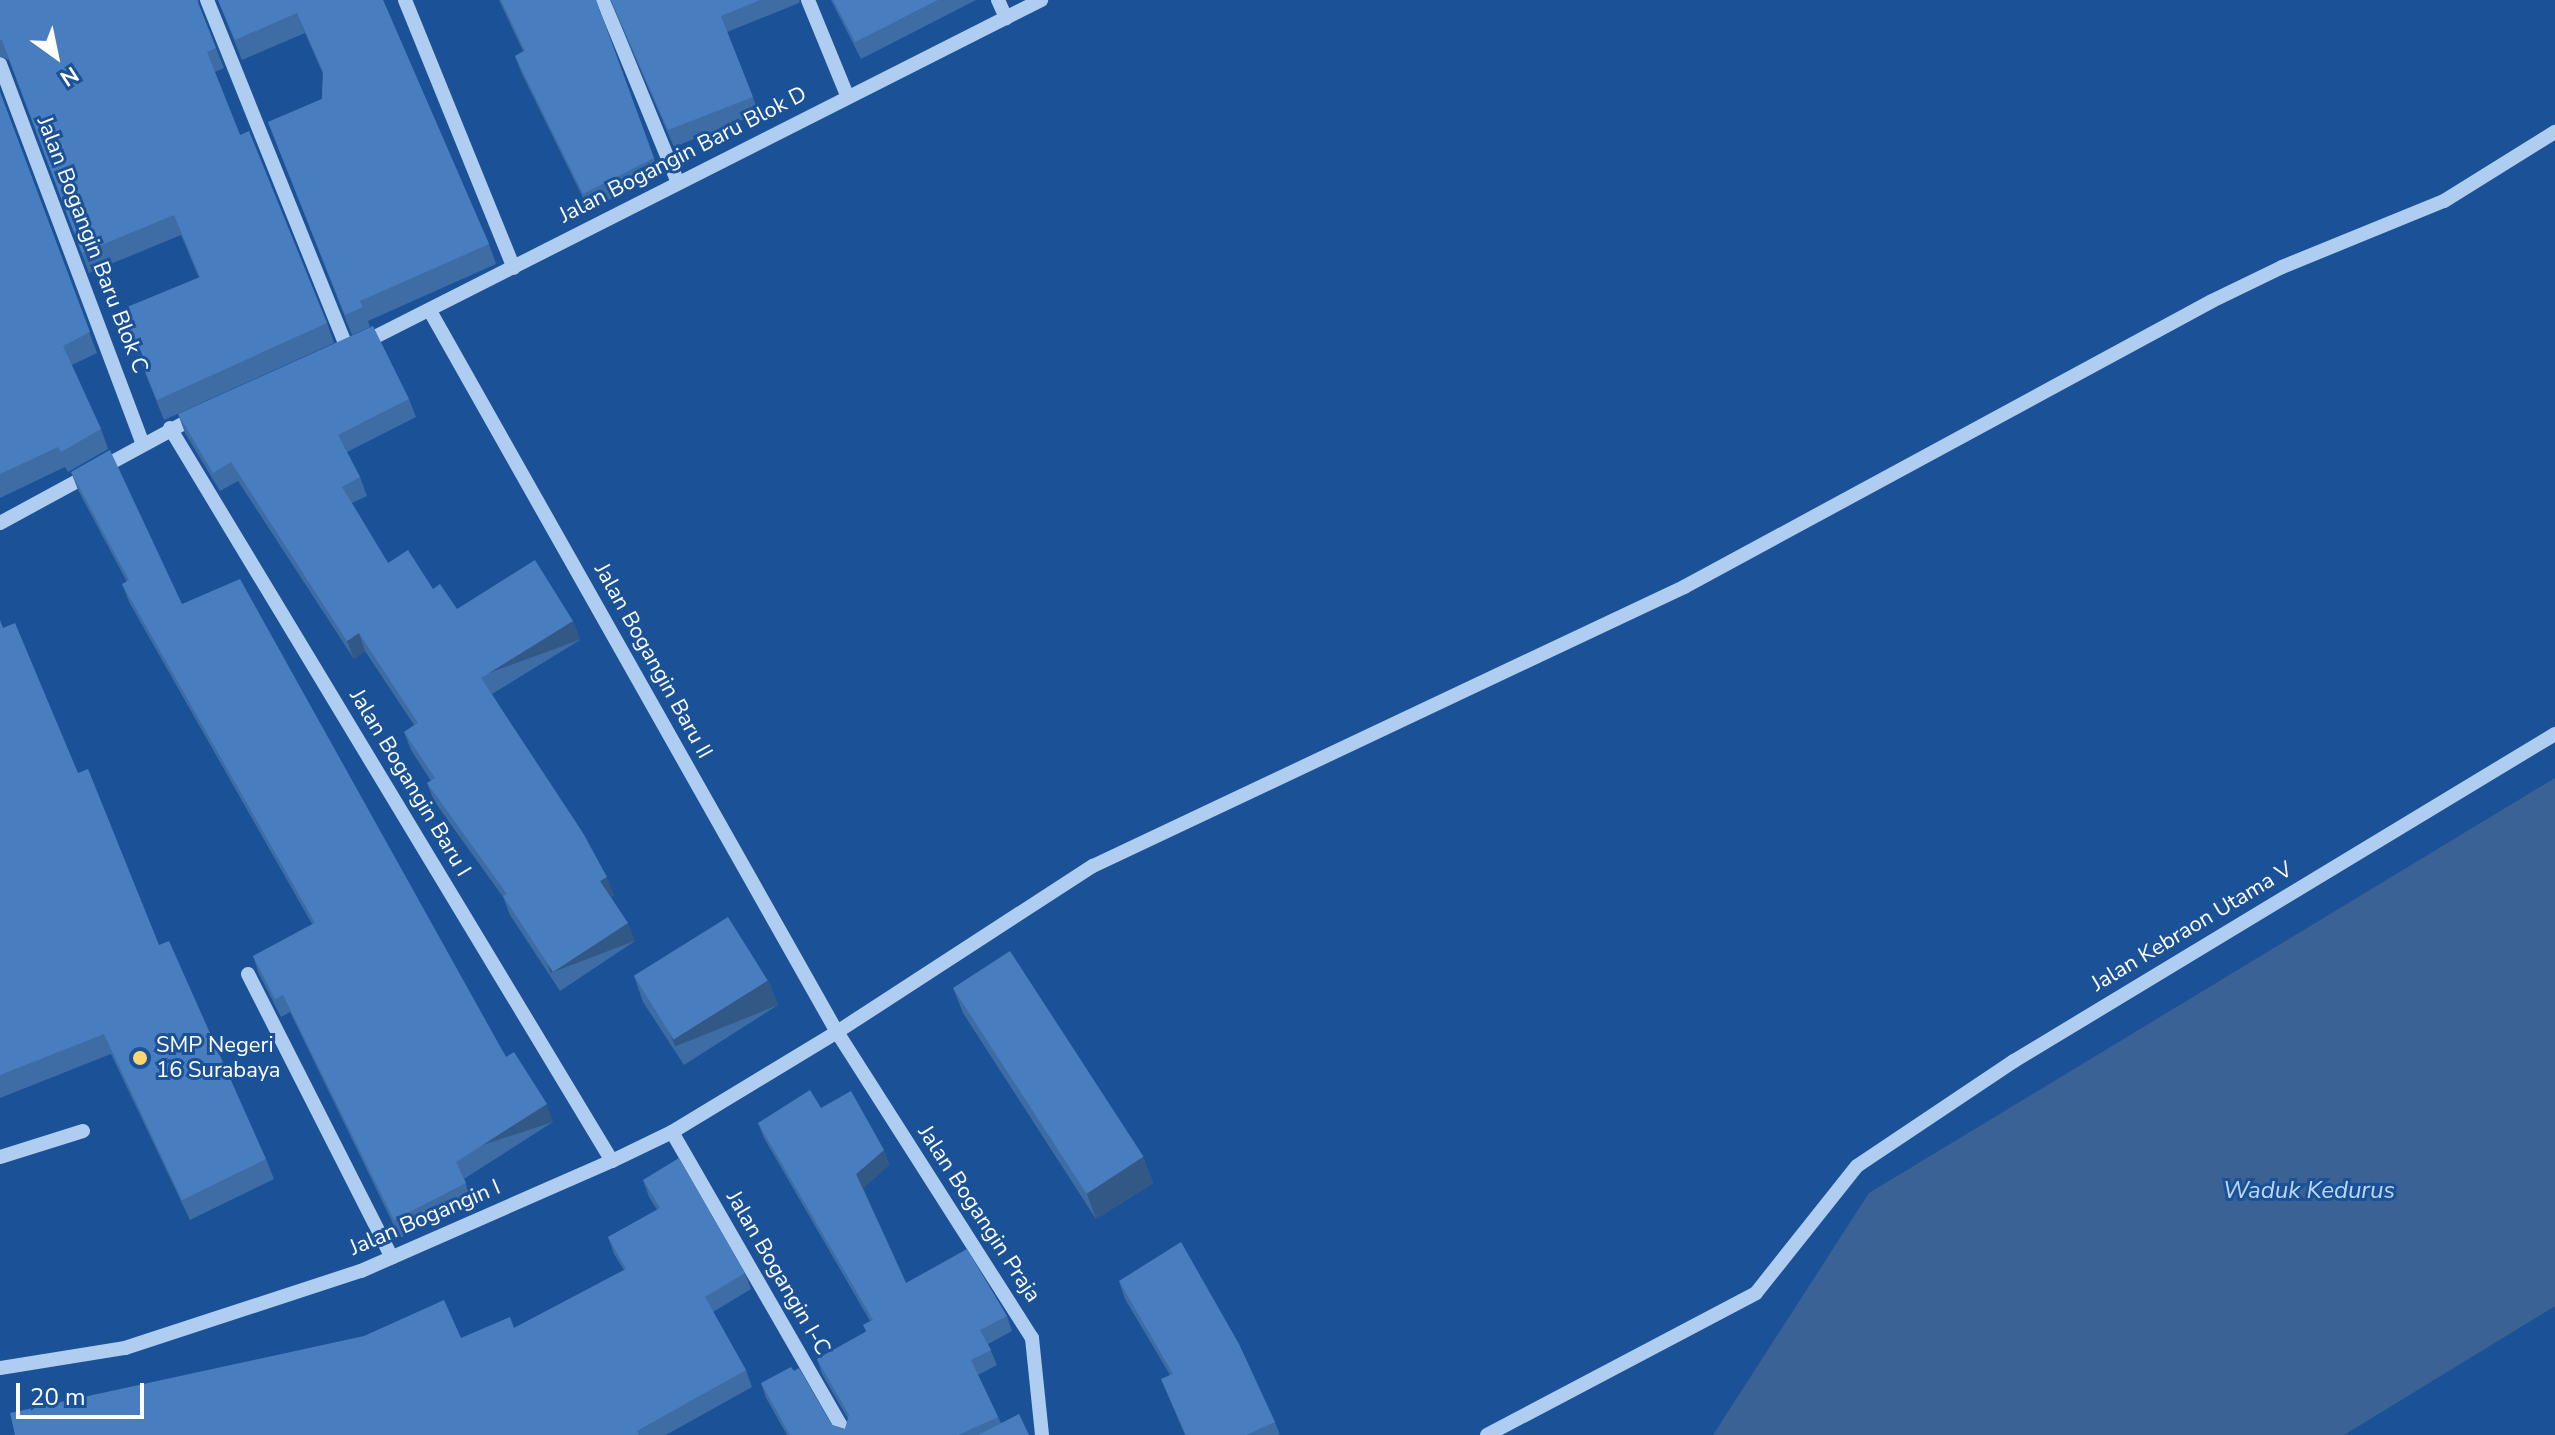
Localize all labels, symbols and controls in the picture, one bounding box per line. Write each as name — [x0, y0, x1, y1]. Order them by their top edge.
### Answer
north arrow — [16, 16, 96, 96]
text: N — [54, 59, 84, 93]
street label: Jalan Bogangin Baru Blok D — [555, 81, 811, 229]
street label: Jalan Bogangin Baru Blok C — [31, 113, 153, 377]
street label: Jalan Bogangin Baru II — [588, 559, 718, 763]
street label: Jalan Bogangin Baru I — [344, 685, 476, 881]
street label: Jalan Kebraon Utama V — [2087, 857, 2297, 997]
place label: SMP Negeri 16 Surabaya — [156, 1032, 280, 1084]
marker: SMP Negeri 16 Surabaya — [131, 1049, 149, 1067]
street label: Jalan Bogangin Praja — [912, 1121, 1046, 1307]
street label: Jalan Bogangin I — [346, 1174, 504, 1262]
water label: Waduk Kedurus — [2223, 1177, 2395, 1205]
street label: Jalan Bogangin I-C — [720, 1186, 836, 1360]
scale bar — [20, 1367, 148, 1417]
text: 20 m — [30, 1381, 86, 1413]

